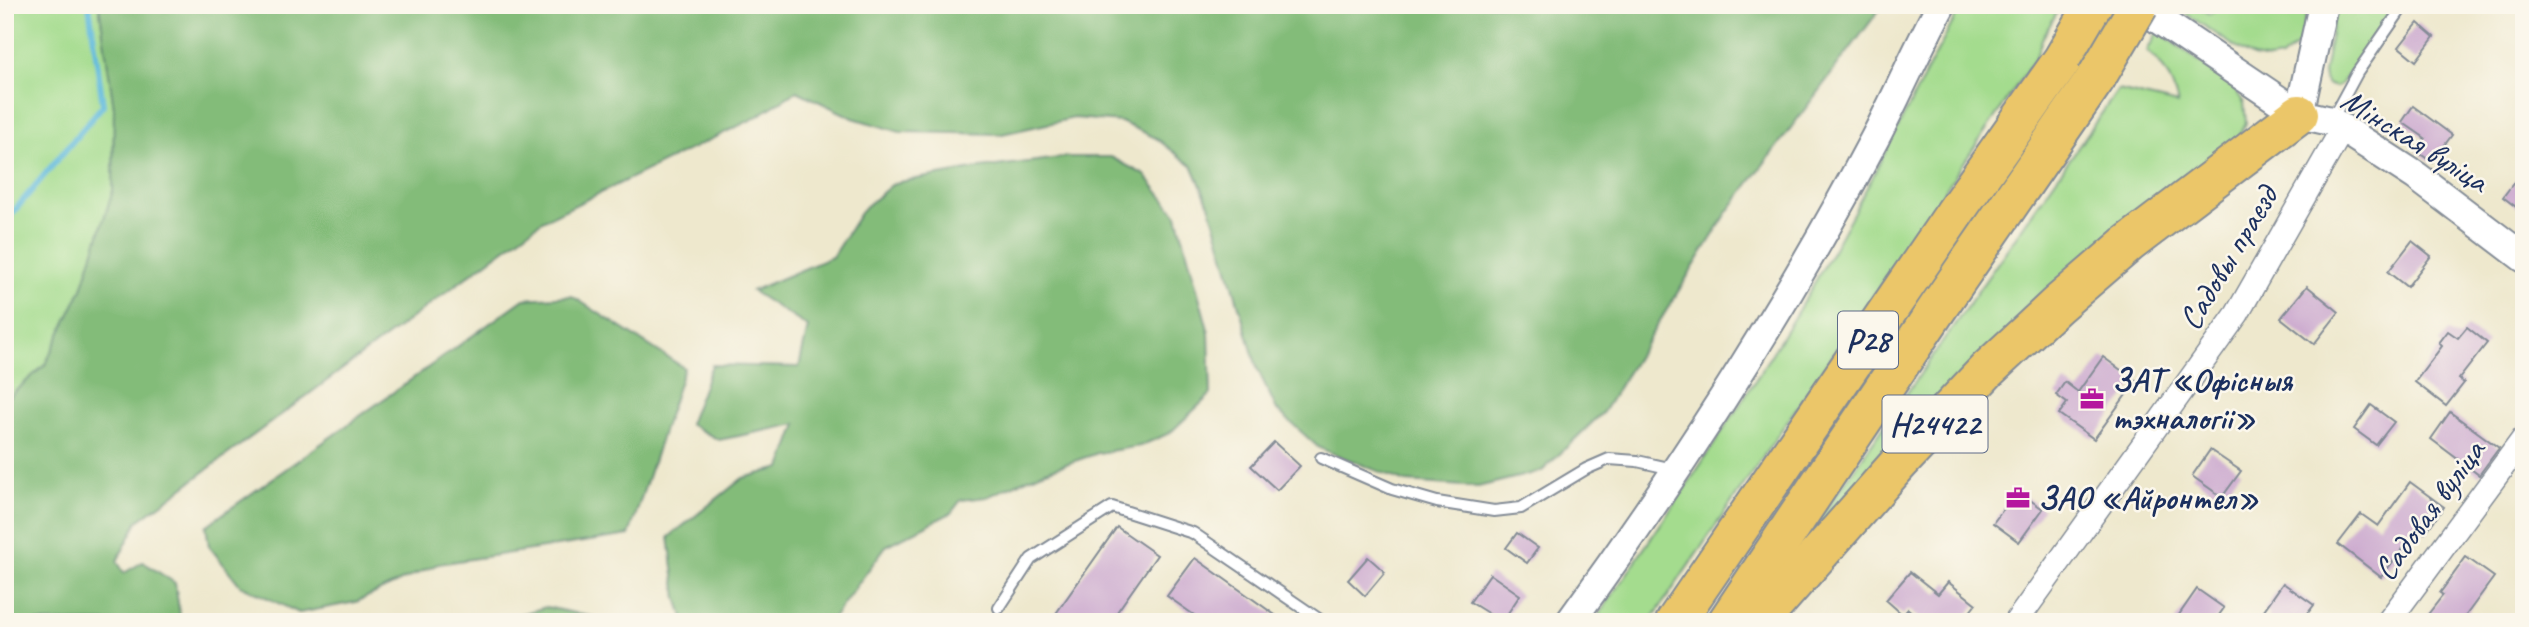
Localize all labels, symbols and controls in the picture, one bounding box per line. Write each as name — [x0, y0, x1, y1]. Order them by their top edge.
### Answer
street label: Мінская вуліца — [2334, 78, 2498, 203]
street label: Садовы праезд — [2169, 176, 2289, 337]
road number: Р28 — [1838, 312, 1898, 368]
place label: ЗАТ «Офісныя тэхналогіі» — [2112, 359, 2294, 439]
office icon: ЗАТ «Офісныя тэхналогіі» — [2078, 385, 2106, 413]
road number: Н24422 — [1882, 396, 1988, 452]
street label: Садовая вуліца — [2364, 429, 2496, 589]
place label: ЗАО «Айронтел» — [2038, 477, 2259, 519]
office icon: ЗАО «Айронтел» — [2004, 484, 2032, 512]

